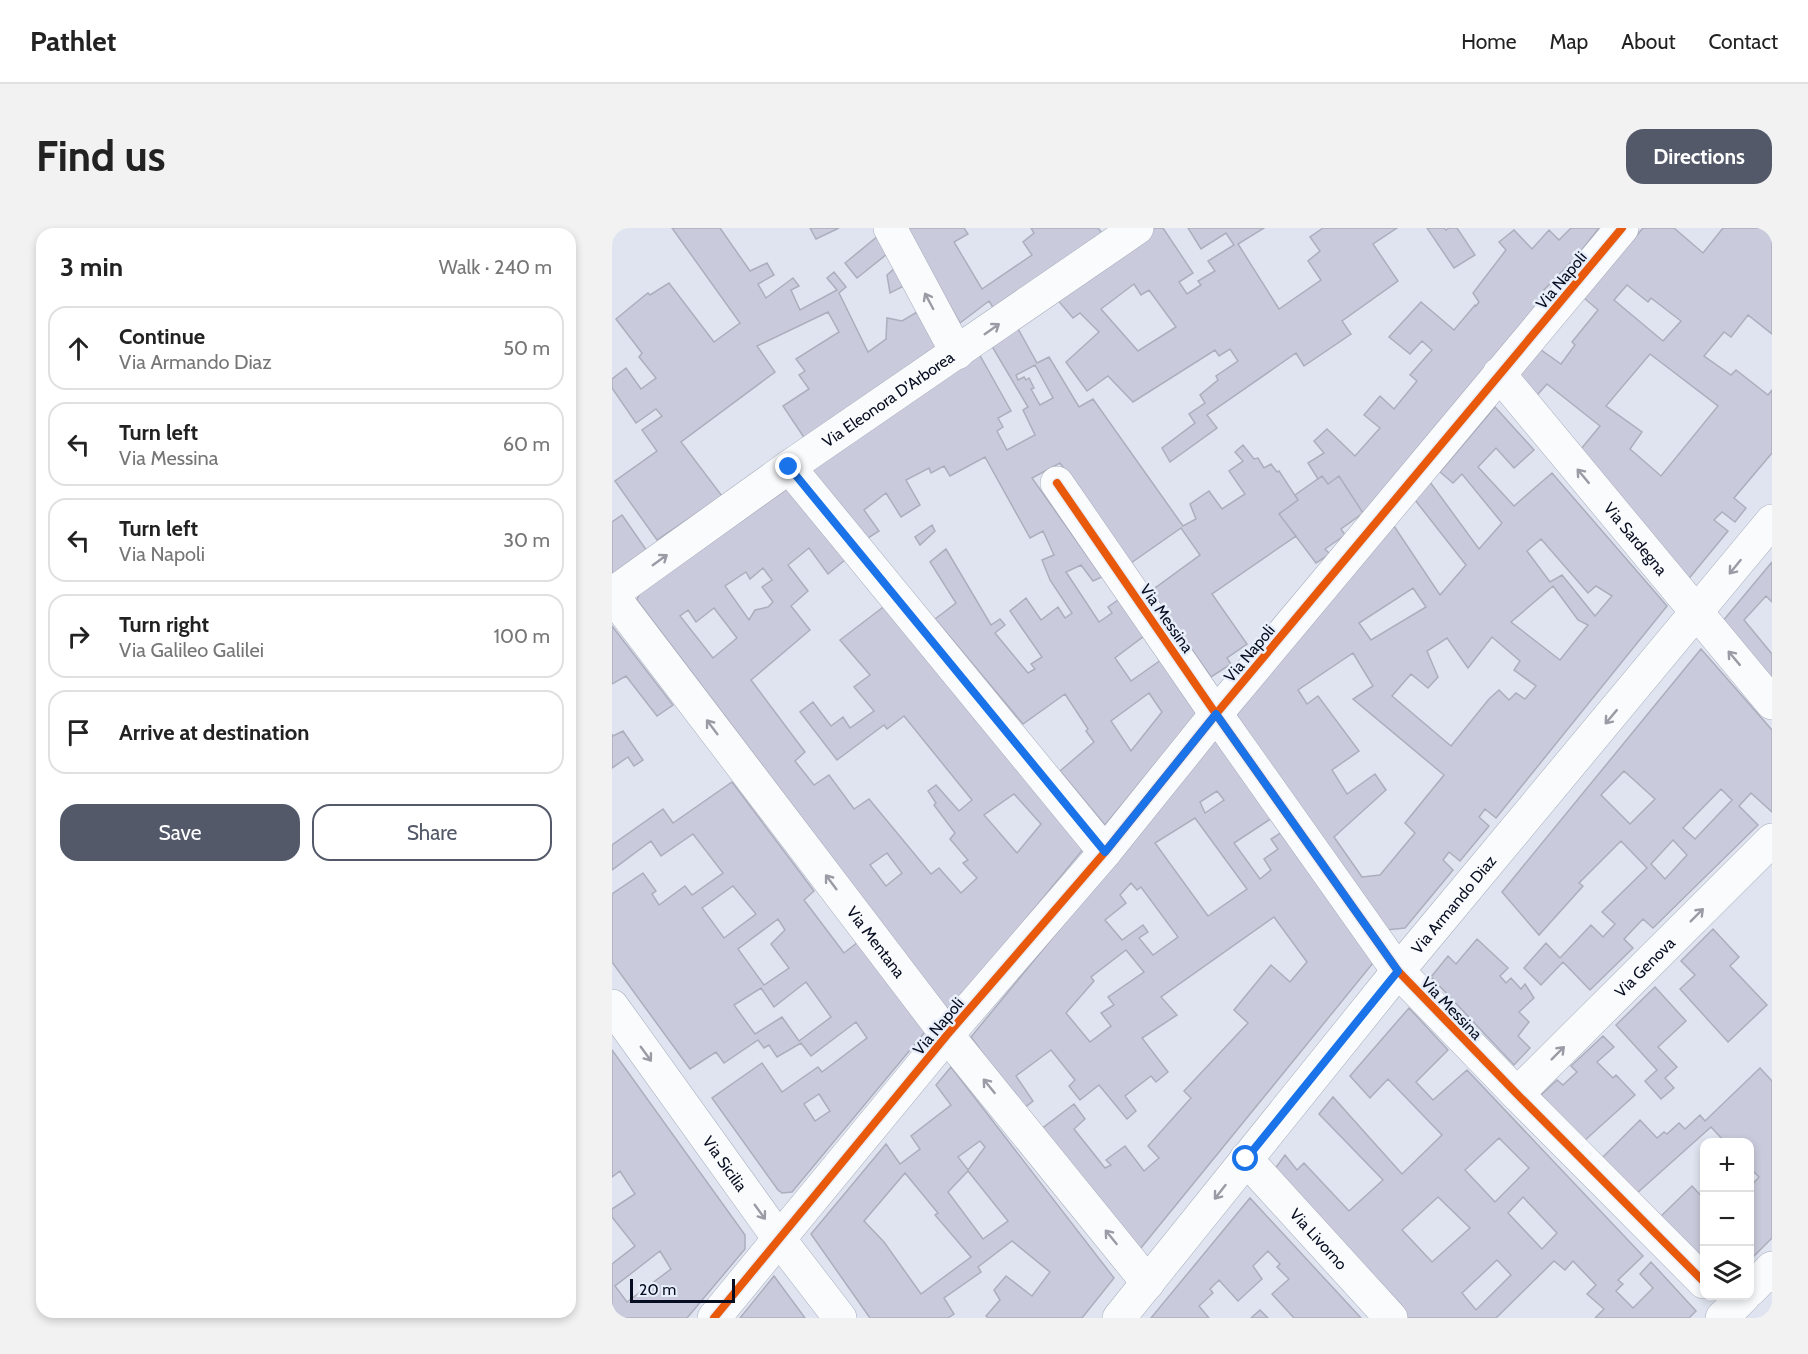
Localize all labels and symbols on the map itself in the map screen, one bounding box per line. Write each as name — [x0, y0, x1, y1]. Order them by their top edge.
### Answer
street label: Via Napoli — [1532, 248, 1591, 313]
one-way arrow — [923, 293, 934, 311]
one-way arrow — [983, 323, 1000, 335]
street label: Via Eleonora D'Arborea — [819, 347, 958, 451]
route end — [775, 453, 801, 479]
one-way arrow — [1576, 469, 1590, 484]
street label: Via Sardegna — [1600, 499, 1671, 579]
one-way arrow — [651, 554, 667, 566]
one-way arrow — [1728, 559, 1742, 574]
street label: Via Messina — [1136, 580, 1197, 657]
street label: Via Napoli — [1220, 621, 1279, 686]
one-way arrow — [1728, 650, 1741, 666]
one-way arrow — [1604, 709, 1617, 725]
one-way arrow — [706, 719, 719, 735]
street label: Via Armando Diaz — [1407, 851, 1501, 958]
one-way arrow — [824, 874, 837, 890]
street label: Via Mentana — [842, 903, 909, 982]
one-way arrow — [1689, 908, 1704, 923]
street label: Via Genova — [1611, 933, 1679, 1001]
street label: Via Messina — [1417, 973, 1486, 1044]
street label: Via Napoli — [909, 994, 968, 1059]
one-way arrow — [640, 1045, 652, 1061]
one-way arrow — [1551, 1046, 1566, 1060]
one-way arrow — [982, 1078, 995, 1094]
street label: Via Sicilia — [699, 1133, 751, 1195]
route start — [1232, 1145, 1258, 1171]
one-way arrow — [1214, 1184, 1227, 1200]
one-way arrow — [754, 1204, 766, 1220]
street label: Via Livorno — [1286, 1205, 1351, 1274]
one-way arrow — [1105, 1230, 1118, 1246]
scale bar — [630, 1276, 735, 1304]

